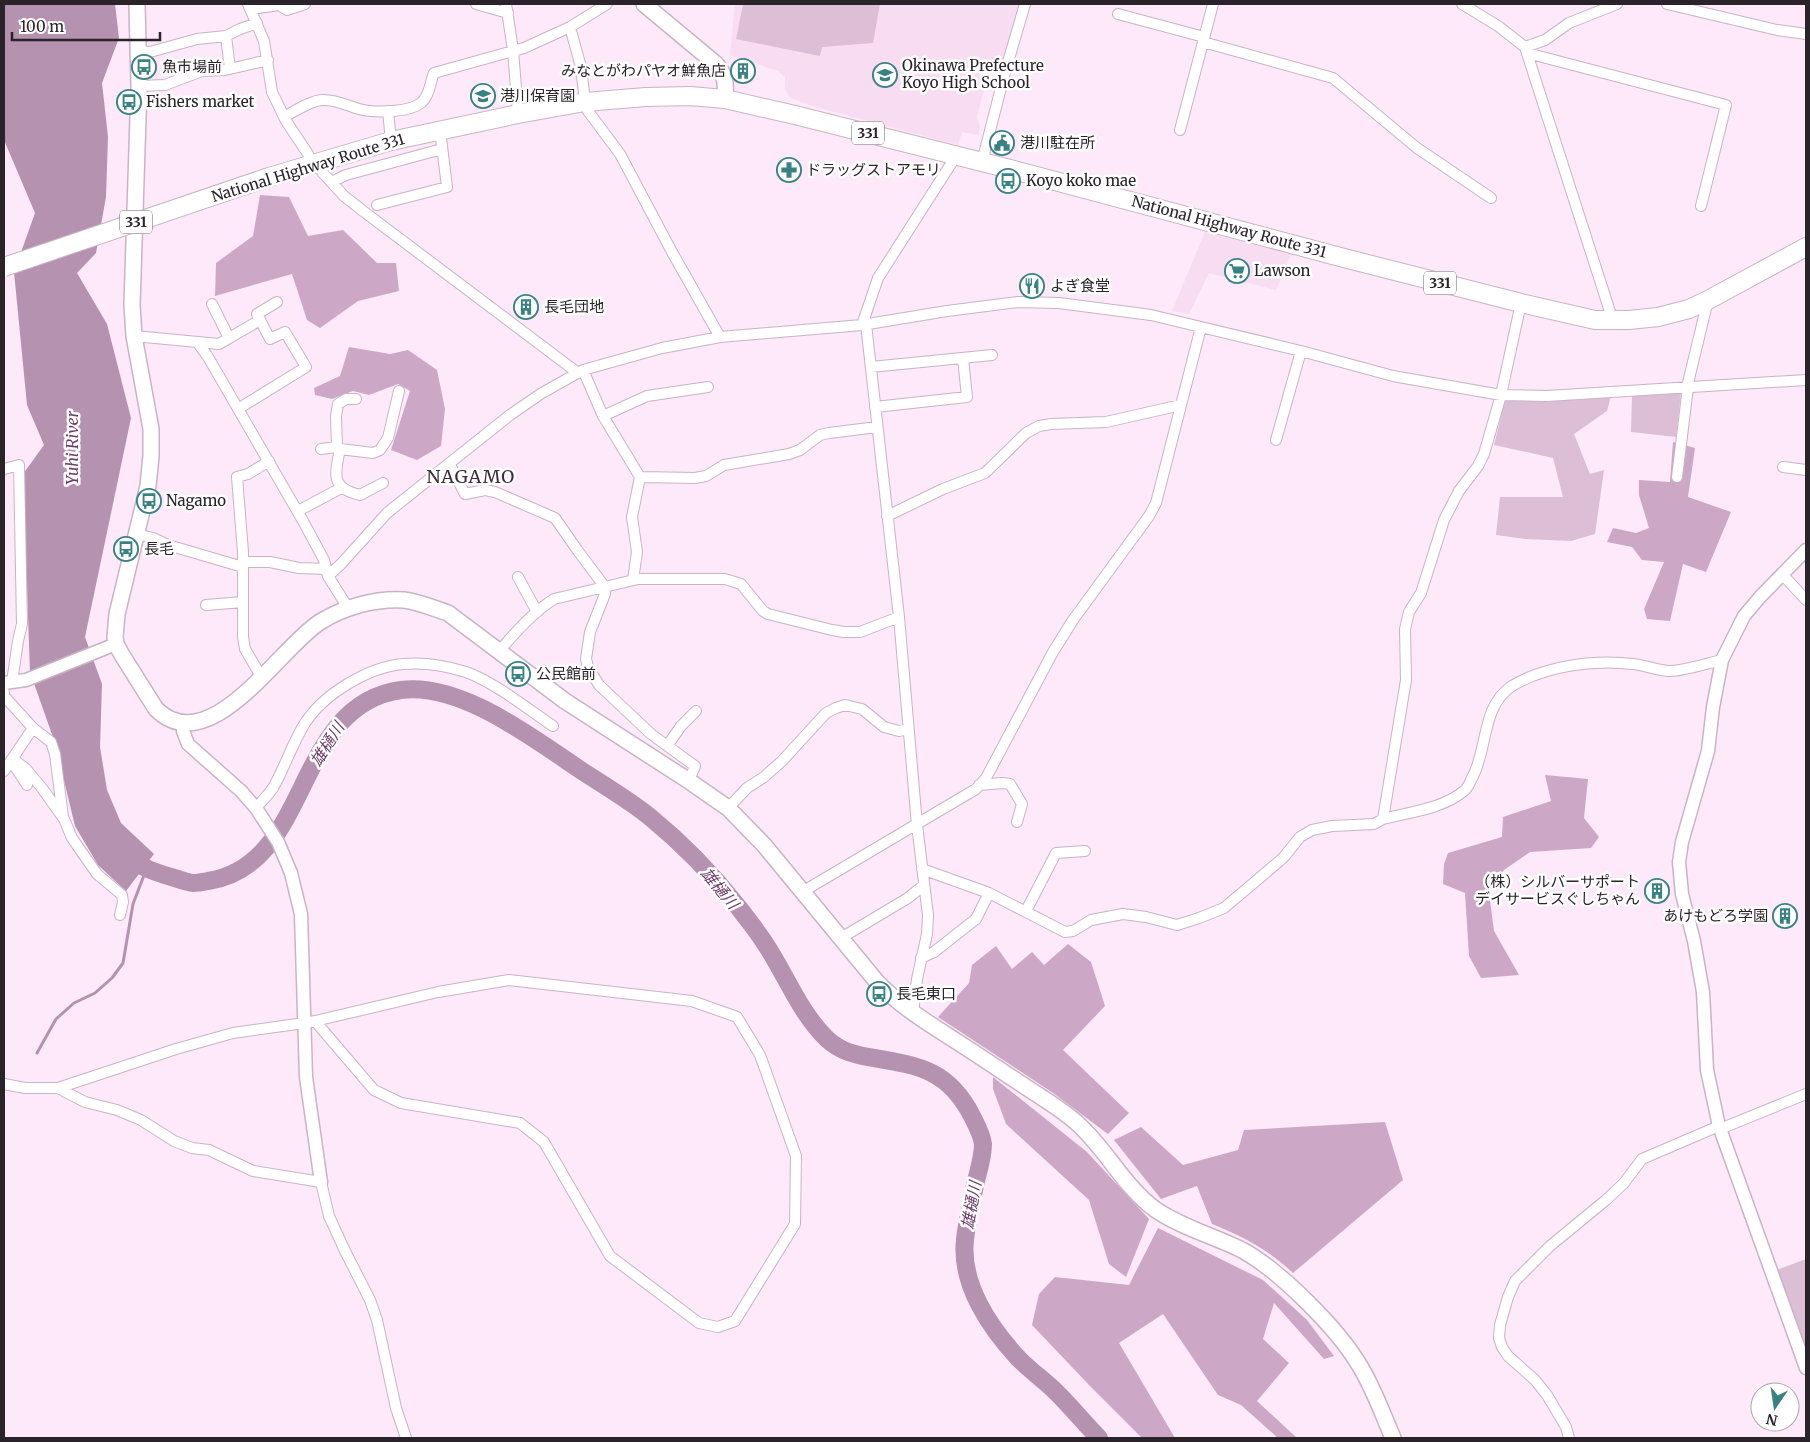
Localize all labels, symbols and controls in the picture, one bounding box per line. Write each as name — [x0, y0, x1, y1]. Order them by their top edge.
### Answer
scale bar — [12, 10, 160, 42]
text: 100 m — [20, 17, 64, 36]
bus stop icon: 魚市場前 — [131, 54, 157, 80]
place label: Okinawa Prefecture Koyo High School — [902, 56, 1044, 92]
place label: 魚市場前 — [162, 57, 222, 76]
building icon: みなとがわパヤオ鮮魚店 — [730, 58, 756, 84]
place label: みなとがわパヤオ鮮魚店 — [561, 61, 726, 80]
school or university icon: Okinawa Prefecture Koyo High School — [872, 62, 898, 88]
school or university icon: 港川保育園 — [470, 83, 496, 109]
place label: 港川保育園 — [500, 86, 575, 105]
bus stop icon: Fishers market — [116, 89, 142, 115]
place label: Fishers market — [146, 92, 254, 111]
road number: 331 — [852, 122, 884, 144]
street label: National Highway Route 331 — [209, 129, 407, 206]
public building icon: 港川駐在所 — [989, 130, 1015, 156]
place label: 港川駐在所 — [1020, 133, 1095, 152]
pharmacy icon: ドラッグストアモリ — [776, 157, 802, 183]
place label: ドラッグストアモリ — [806, 160, 941, 179]
bus stop icon: Koyo koko mae — [995, 168, 1021, 194]
place label: Koyo koko mae — [1026, 171, 1136, 190]
street label: National Highway Route 331 — [1130, 191, 1329, 262]
road number: 331 — [120, 210, 152, 233]
supermarket icon: Lawson — [1224, 258, 1250, 284]
place label: Lawson — [1254, 261, 1311, 280]
road number: 331 — [1424, 272, 1456, 294]
restaurant icon: よぎ食堂 — [1019, 273, 1045, 299]
place label: よぎ食堂 — [1050, 276, 1110, 295]
building icon: 長毛団地 — [513, 294, 539, 320]
place label: 長毛団地 — [544, 297, 604, 316]
water label: Yuhi River — [62, 411, 82, 485]
district label: NAGAMO — [427, 465, 515, 488]
bus stop icon: Nagamo — [136, 488, 162, 514]
place label: Nagamo — [166, 491, 226, 510]
bus stop icon: 長毛 — [113, 536, 139, 562]
place label: 長毛 — [144, 539, 174, 558]
bus stop icon: 公民館前 — [505, 661, 531, 687]
place label: 公民館前 — [536, 664, 596, 683]
water label: 雄樋川 — [306, 717, 349, 770]
water label: 雄樋川 — [697, 863, 744, 914]
place label: （株）シルバーサポート デイサービスぐしちゃん — [1475, 872, 1640, 908]
building icon: （株）シルバーサポート デイサービスぐしちゃん — [1644, 878, 1670, 904]
building icon: あけもどろ学園 — [1772, 903, 1798, 929]
place label: あけもどろ学園 — [1663, 906, 1768, 925]
bus stop icon: 長毛東口 — [866, 981, 892, 1007]
place label: 長毛東口 — [896, 984, 956, 1003]
water label: 雄樋川 — [957, 1178, 985, 1230]
north arrow — [1750, 1382, 1800, 1432]
text: N — [1765, 1410, 1779, 1430]

